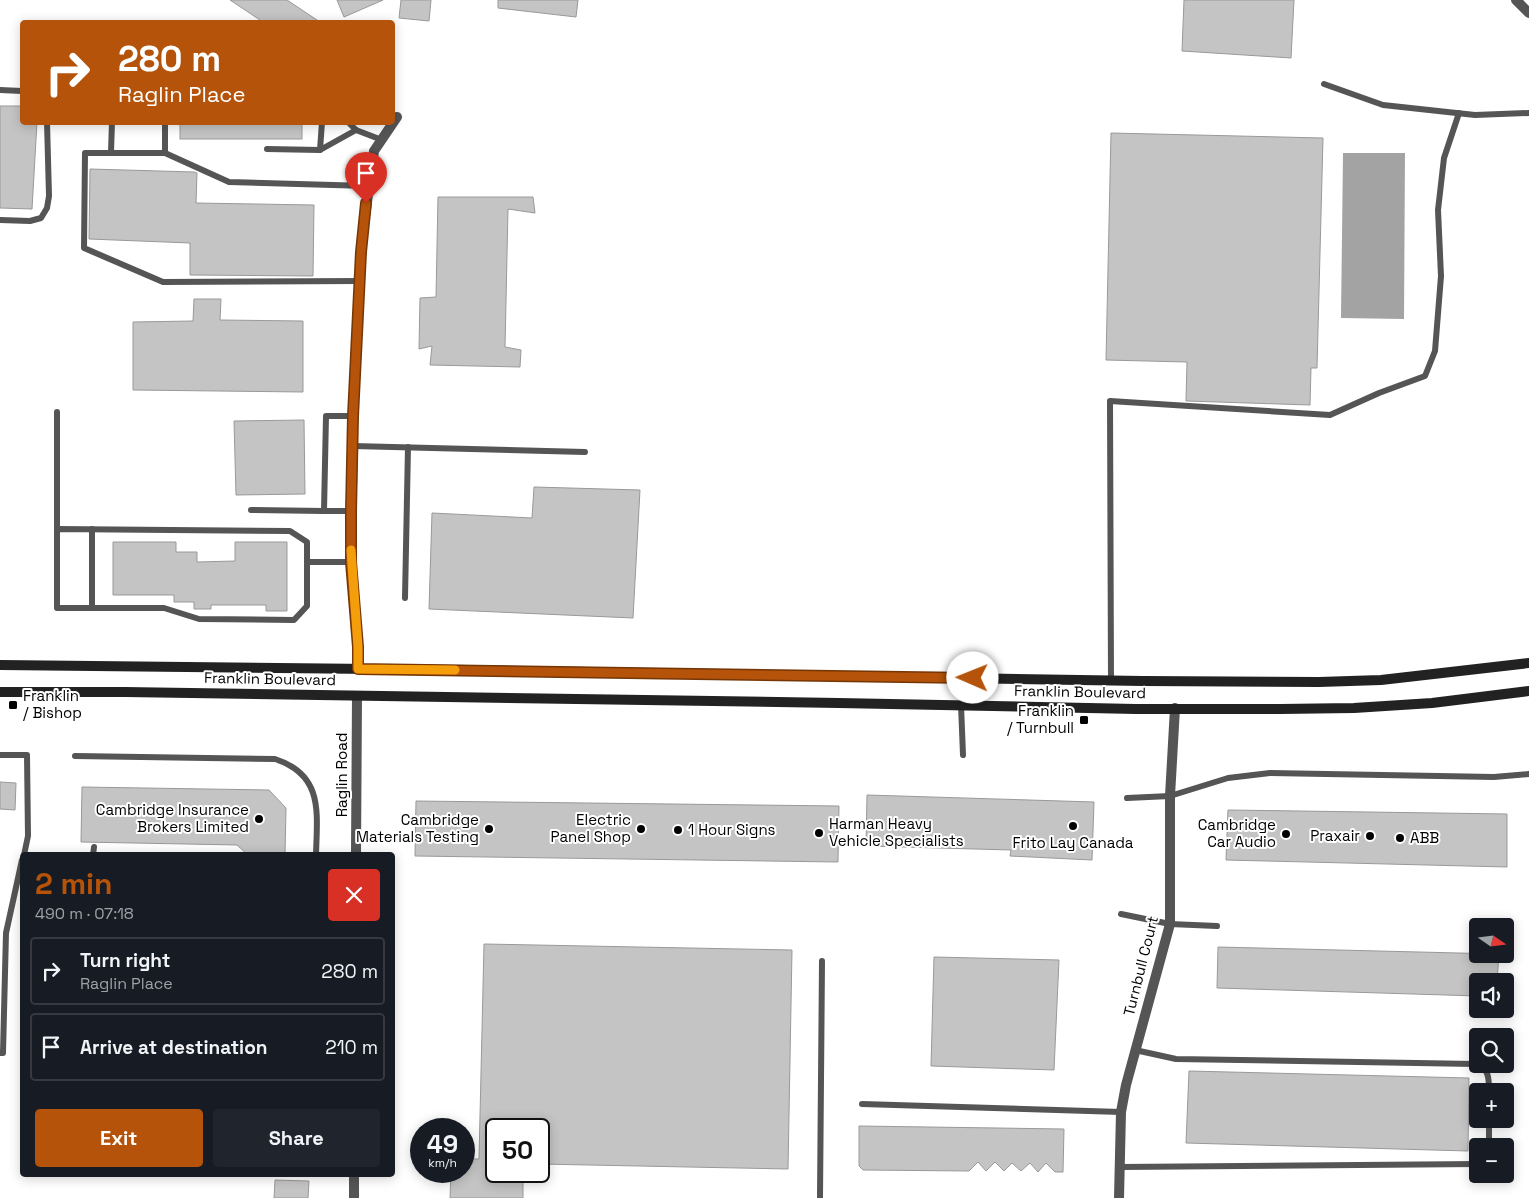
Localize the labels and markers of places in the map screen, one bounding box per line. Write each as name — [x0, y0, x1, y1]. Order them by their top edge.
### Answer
pin — [345, 152, 387, 203]
place label: Franklin / Bishop — [23, 686, 82, 722]
marker: Franklin / Bishop — [7, 699, 19, 711]
place label: Franklin / Turnbull — [1007, 701, 1074, 737]
marker: Franklin / Turnbull — [1078, 714, 1090, 726]
place label: Cambridge Insurance Brokers Limited — [96, 800, 249, 836]
place label: Cambridge Materials Testing — [356, 810, 479, 846]
place label: Electric Panel Shop — [551, 810, 631, 846]
marker: Cambridge Insurance Brokers Limited — [253, 813, 265, 825]
place label: Harman Heavy Vehicle Specialists — [829, 814, 964, 850]
place label: Cambridge Car Audio — [1198, 815, 1276, 851]
place label: 1 Hour Signs — [688, 820, 776, 839]
marker: Frito Lay Canada — [1067, 820, 1079, 832]
marker: Cambridge Materials Testing — [483, 823, 495, 835]
marker: Electric Panel Shop — [635, 823, 647, 835]
marker: 1 Hour Signs — [672, 824, 684, 836]
place label: Praxair — [1310, 826, 1360, 845]
marker: Harman Heavy Vehicle Specialists — [813, 827, 825, 839]
marker: Cambridge Car Audio — [1280, 828, 1292, 840]
place label: ABB — [1410, 828, 1439, 847]
marker: Praxair — [1364, 830, 1376, 842]
marker: ABB — [1394, 832, 1406, 844]
place label: Frito Lay Canada — [1012, 833, 1134, 852]

